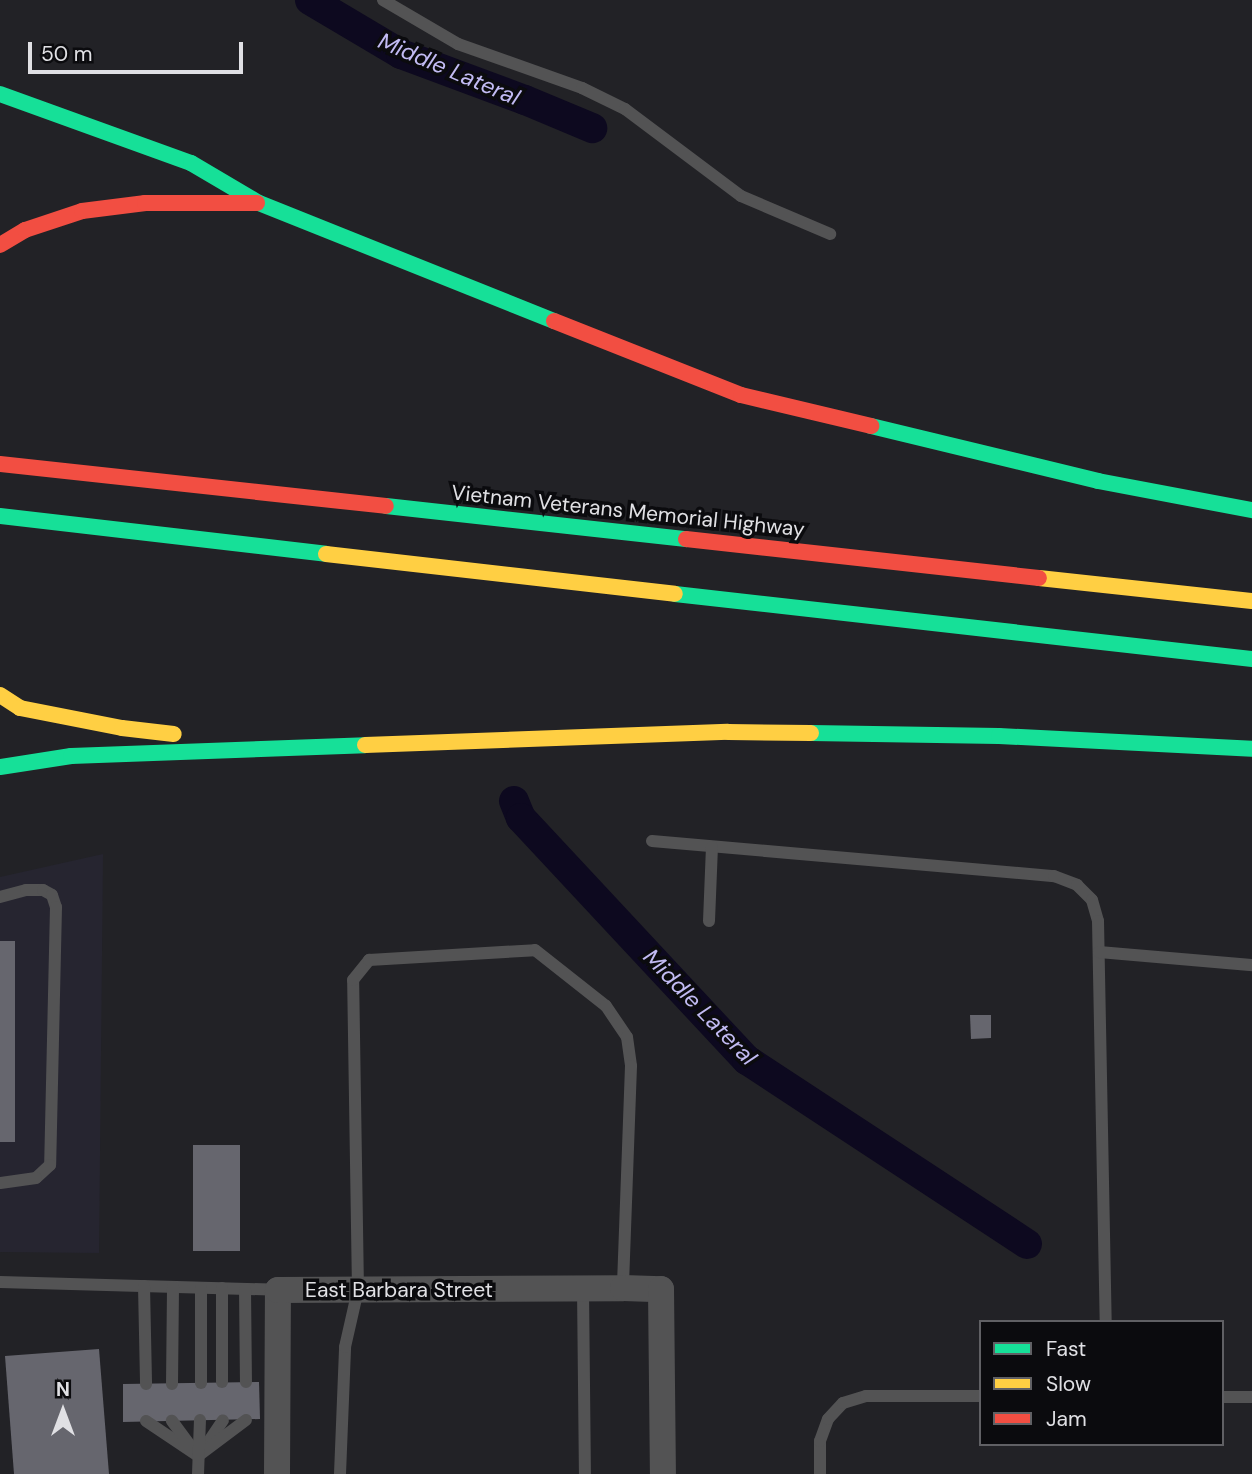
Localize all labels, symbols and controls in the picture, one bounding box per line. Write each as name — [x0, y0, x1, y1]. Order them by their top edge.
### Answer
water label: Middle Lateral — [374, 27, 524, 111]
scale bar — [32, 28, 247, 72]
text: 50 m — [41, 40, 92, 68]
street label: Vietnam Veterans Memorial Highway — [450, 480, 806, 542]
water label: Middle Lateral — [638, 943, 762, 1071]
street label: East Barbara Street — [305, 1277, 493, 1303]
legend — [979, 1320, 1224, 1446]
text: Fast — [1046, 1335, 1086, 1363]
text: Slow — [1046, 1370, 1091, 1398]
north arrow — [28, 1376, 98, 1446]
text: N — [56, 1377, 70, 1402]
text: Jam — [1046, 1405, 1087, 1433]

